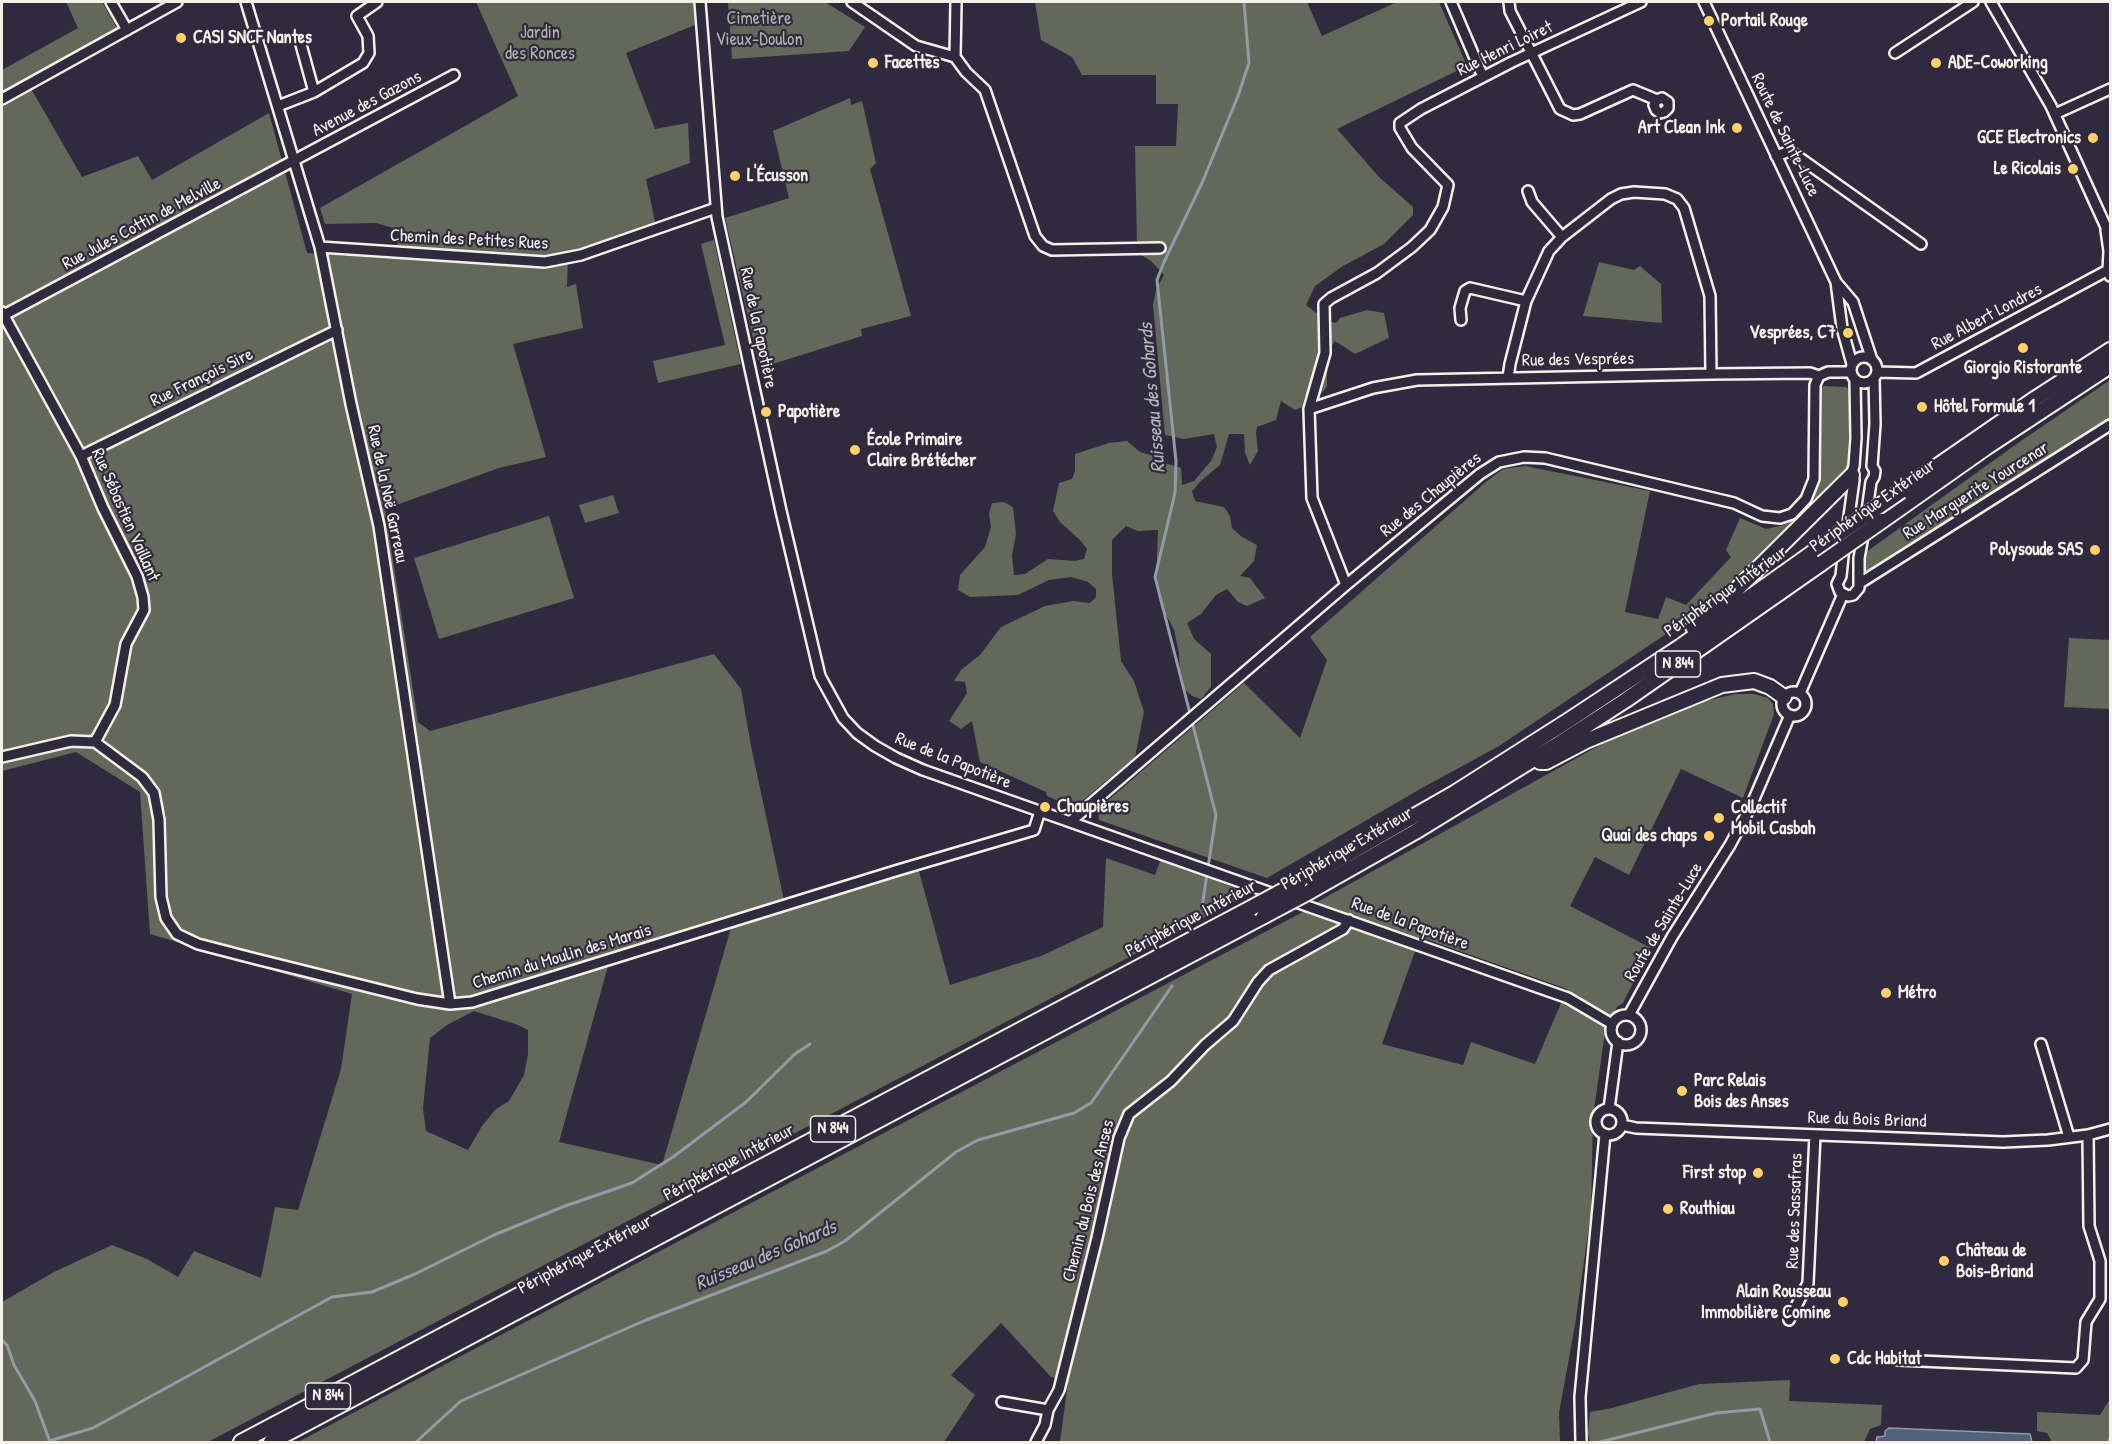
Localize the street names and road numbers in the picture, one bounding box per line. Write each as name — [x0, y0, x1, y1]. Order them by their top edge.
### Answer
street label: Rue Henri Loiret — [1454, 17, 1556, 81]
street label: Avenue des Gazons — [309, 66, 425, 142]
street label: Route de Sainte-Luce — [1746, 70, 1824, 200]
street label: Rue Jules Cottin de Melville — [59, 173, 225, 275]
street label: Chemin des Petites Rues — [389, 225, 549, 255]
street label: Rue de la Papotière — [735, 266, 781, 390]
street label: Rue Albert Londres — [1928, 279, 2046, 355]
street label: Rue François Sire — [147, 344, 257, 412]
street label: Rue des Vesprées — [1522, 348, 1634, 372]
street label: Rue de la Noë Garreau — [362, 423, 412, 565]
street label: Rue Marguerite Yourcenar — [1899, 437, 2053, 545]
street label: Rue Sébastien Vaillant — [86, 445, 164, 585]
street label: Rue des Chaupières — [1376, 448, 1486, 542]
street label: Périphérique Extérieur — [1806, 455, 1940, 557]
street label: Périphérique Intérieur — [1660, 542, 1792, 642]
road number: N 844 — [1656, 651, 1700, 677]
street label: Rue de la Papotière — [892, 728, 1014, 794]
street label: Périphérique Extérieur — [1277, 802, 1417, 896]
street label: Route de Sainte-Luce — [1620, 859, 1708, 985]
street label: Périphérique Intérieur — [1122, 875, 1260, 963]
street label: Rue de la Papotière — [1348, 893, 1472, 955]
street label: Chemin du Moulin des Marais — [470, 920, 654, 994]
street label: Rue du Bois Briand — [1807, 1107, 1927, 1133]
road number: N 844 — [810, 1116, 856, 1142]
street label: Chemin du Bois des Anses — [1058, 1118, 1120, 1284]
street label: Périphérique Intérieur — [660, 1119, 798, 1207]
street label: Rue des Sassafras — [1782, 1153, 1808, 1269]
street label: Périphérique Extérieur — [514, 1211, 656, 1299]
road number: N 844 — [306, 1383, 350, 1409]

